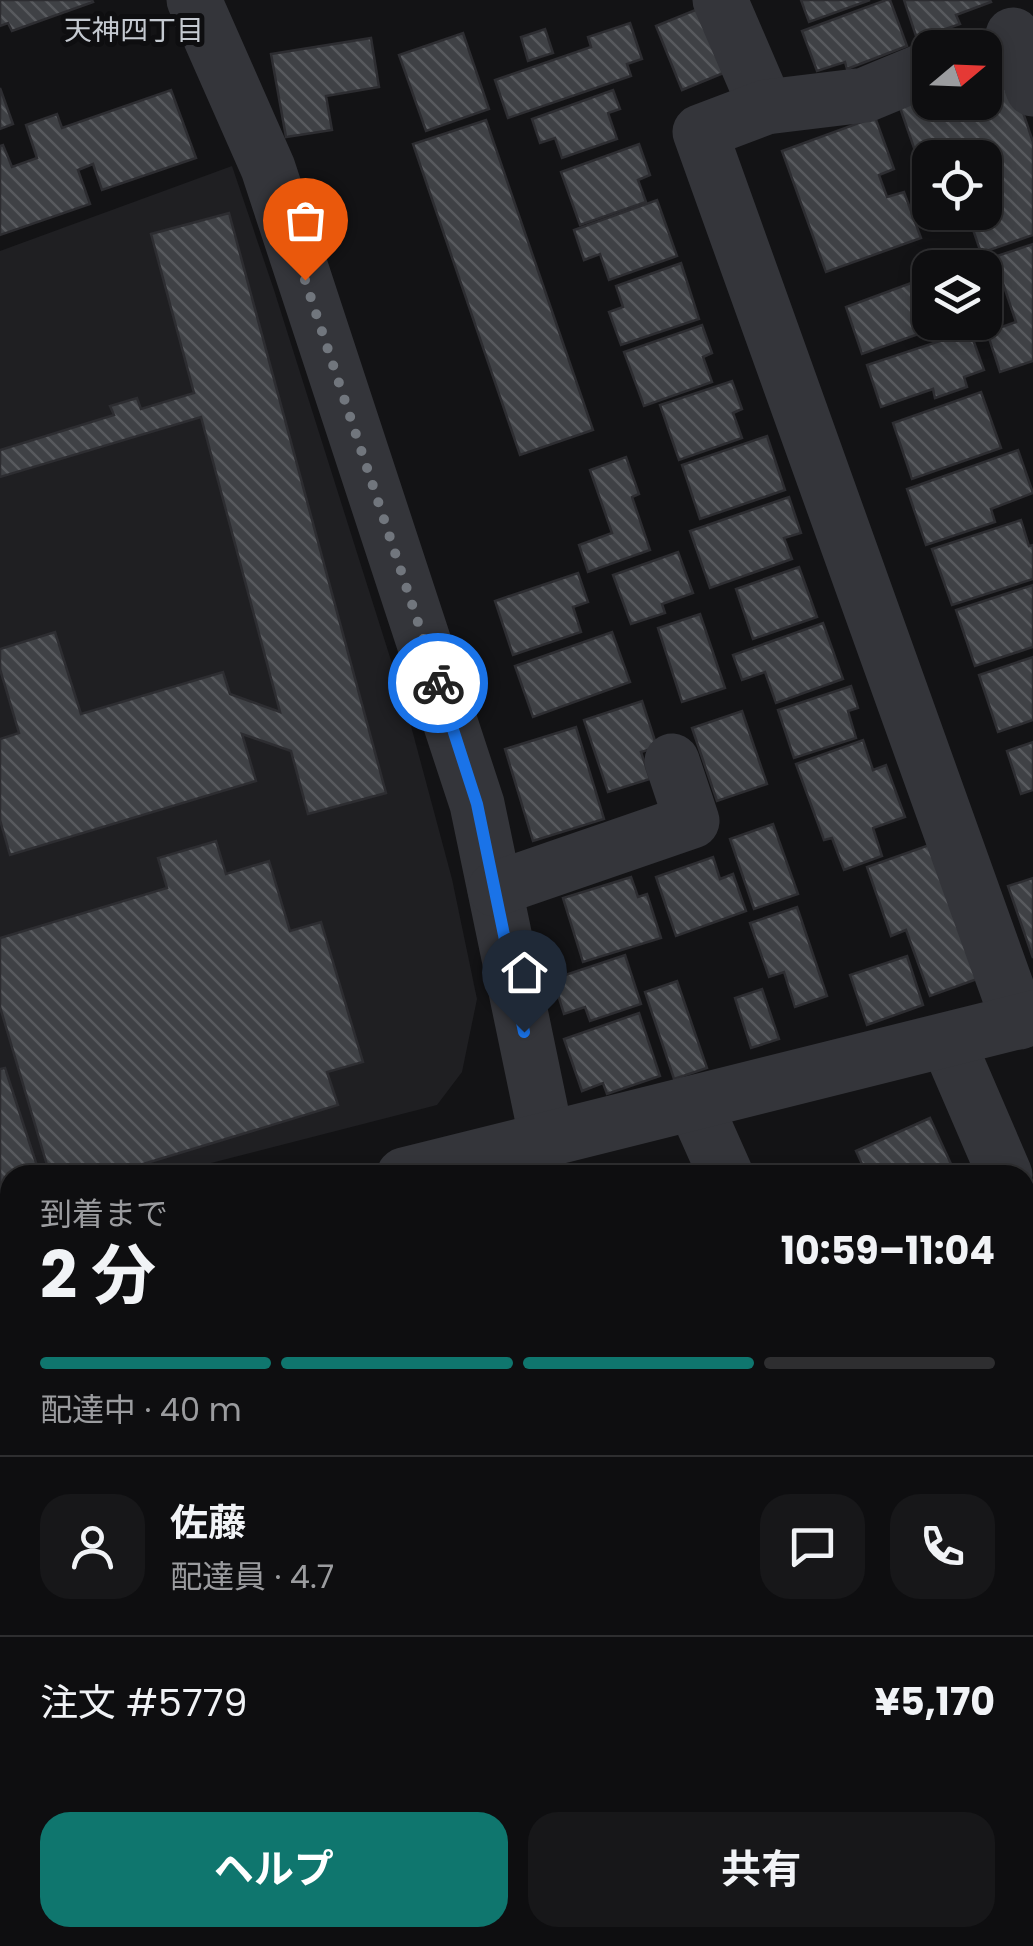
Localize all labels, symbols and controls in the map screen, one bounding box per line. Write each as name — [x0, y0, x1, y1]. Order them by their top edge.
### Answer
district label: 天神四丁目 — [64, 11, 204, 50]
north arrow — [912, 30, 1002, 120]
map controls — [912, 30, 1002, 340]
button: locate — [912, 140, 1002, 230]
pin — [263, 178, 348, 281]
icon: bag — [278, 193, 333, 248]
button: layers — [912, 250, 1002, 340]
courier — [388, 633, 488, 733]
icon: bike — [411, 656, 466, 711]
pin — [482, 930, 567, 1033]
icon: home — [497, 945, 552, 1000]
text: 到着まで — [40, 1191, 168, 1236]
text: 10:59–11:04 — [781, 1224, 995, 1277]
text: 2 分 — [40, 1230, 156, 1321]
text: 配達中 · 40 m — [40, 1387, 242, 1432]
button: person — [40, 1494, 145, 1599]
button: chat — [760, 1494, 865, 1599]
button: phone — [890, 1494, 995, 1599]
text: 佐藤 — [170, 1496, 246, 1549]
text: 配達員 · 4.7 — [170, 1554, 334, 1599]
text: ¥5,170 — [875, 1675, 995, 1728]
text: 注文 #5779 — [40, 1676, 247, 1729]
button: ヘルプ — [40, 1812, 508, 1927]
button: 共有 — [528, 1812, 995, 1927]

